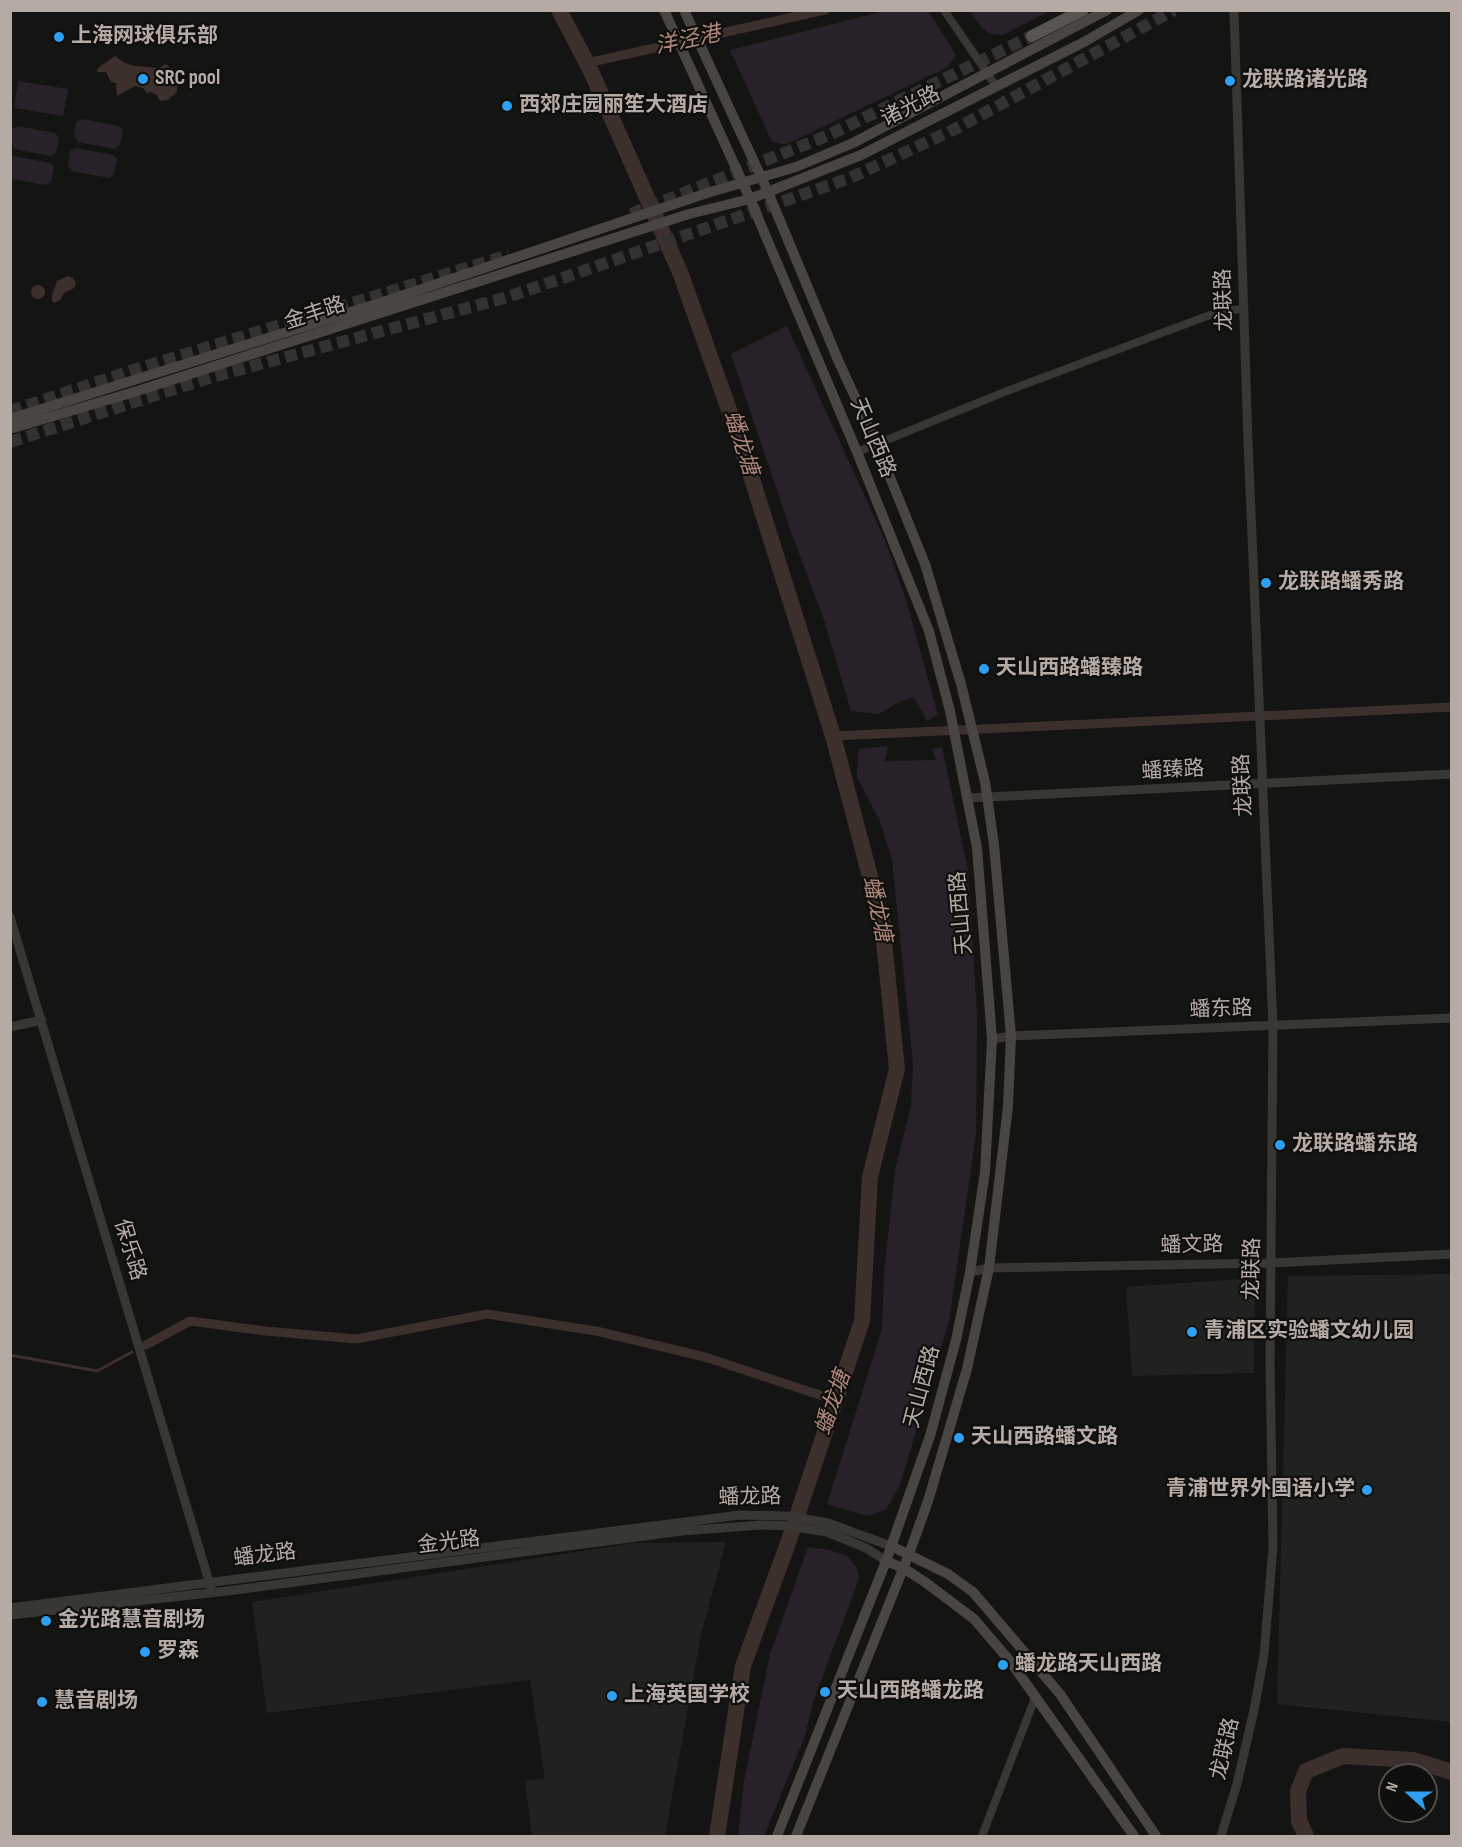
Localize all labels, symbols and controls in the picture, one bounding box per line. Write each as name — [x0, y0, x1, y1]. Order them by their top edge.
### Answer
water label: 洋泾港 — [653, 21, 723, 61]
place label: 上海网球俱乐部 — [71, 24, 218, 50]
marker: 上海网球俱乐部 — [52, 30, 66, 44]
place label: SRC pool — [155, 66, 220, 92]
place label: 龙联路诸光路 — [1242, 68, 1368, 94]
marker: SRC pool — [136, 72, 150, 86]
marker: 龙联路诸光路 — [1223, 74, 1237, 88]
street label: 诸光路 — [877, 81, 945, 133]
place label: 西郊庄园丽笙大酒店 — [519, 93, 708, 119]
marker: 西郊庄园丽笙大酒店 — [500, 99, 514, 113]
street label: 龙联路 — [1211, 268, 1239, 332]
street label: 金丰路 — [281, 292, 349, 336]
street label: 天山西路 — [844, 394, 900, 482]
water label: 蟠龙塘 — [717, 408, 763, 478]
place label: 龙联路蟠秀路 — [1278, 570, 1404, 596]
marker: 龙联路蟠秀路 — [1259, 576, 1273, 590]
place label: 天山西路蟠臻路 — [996, 656, 1143, 682]
marker: 天山西路蟠臻路 — [977, 662, 991, 676]
street label: 龙联路 — [1230, 753, 1258, 817]
street label: 蟠臻路 — [1141, 757, 1205, 785]
street label: 天山西路 — [946, 870, 978, 956]
water label: 蟠龙塘 — [856, 874, 896, 944]
street label: 蟠东路 — [1189, 996, 1253, 1024]
place label: 龙联路蟠东路 — [1292, 1132, 1418, 1158]
marker: 龙联路蟠东路 — [1273, 1138, 1287, 1152]
street label: 保乐路 — [108, 1216, 150, 1284]
street label: 蟠文路 — [1160, 1233, 1224, 1259]
street label: 龙联路 — [1240, 1237, 1266, 1301]
place label: 青浦区实验蟠文幼儿园 — [1204, 1319, 1414, 1345]
marker: 青浦区实验蟠文幼儿园 — [1185, 1325, 1199, 1339]
street label: 天山西路 — [900, 1343, 946, 1431]
water label: 蟠龙塘 — [811, 1368, 857, 1438]
place label: 天山西路蟠文路 — [971, 1425, 1118, 1451]
marker: 天山西路蟠文路 — [952, 1431, 966, 1445]
place label: 青浦世界外国语小学 — [1166, 1477, 1355, 1503]
marker: 青浦世界外国语小学 — [1360, 1483, 1374, 1497]
street label: 蟠龙路 — [718, 1485, 782, 1511]
street label: 金光路 — [416, 1527, 482, 1559]
street label: 蟠龙路 — [232, 1540, 298, 1572]
place label: 金光路慧音剧场 — [58, 1608, 205, 1634]
marker: 金光路慧音剧场 — [39, 1614, 53, 1628]
place label: 罗森 — [157, 1639, 199, 1665]
marker: 罗森 — [138, 1645, 152, 1659]
place label: 蟠龙路天山西路 — [1015, 1652, 1162, 1678]
marker: 蟠龙路天山西路 — [996, 1658, 1010, 1672]
place label: 天山西路蟠龙路 — [837, 1679, 984, 1705]
place label: 上海英国学校 — [624, 1683, 750, 1709]
marker: 天山西路蟠龙路 — [818, 1685, 832, 1699]
place label: 慧音剧场 — [54, 1689, 138, 1715]
marker: 上海英国学校 — [605, 1689, 619, 1703]
marker: 慧音剧场 — [35, 1695, 49, 1709]
street label: 龙联路 — [1207, 1715, 1245, 1783]
north arrow — [1378, 1763, 1438, 1823]
text: N — [1382, 1780, 1403, 1794]

